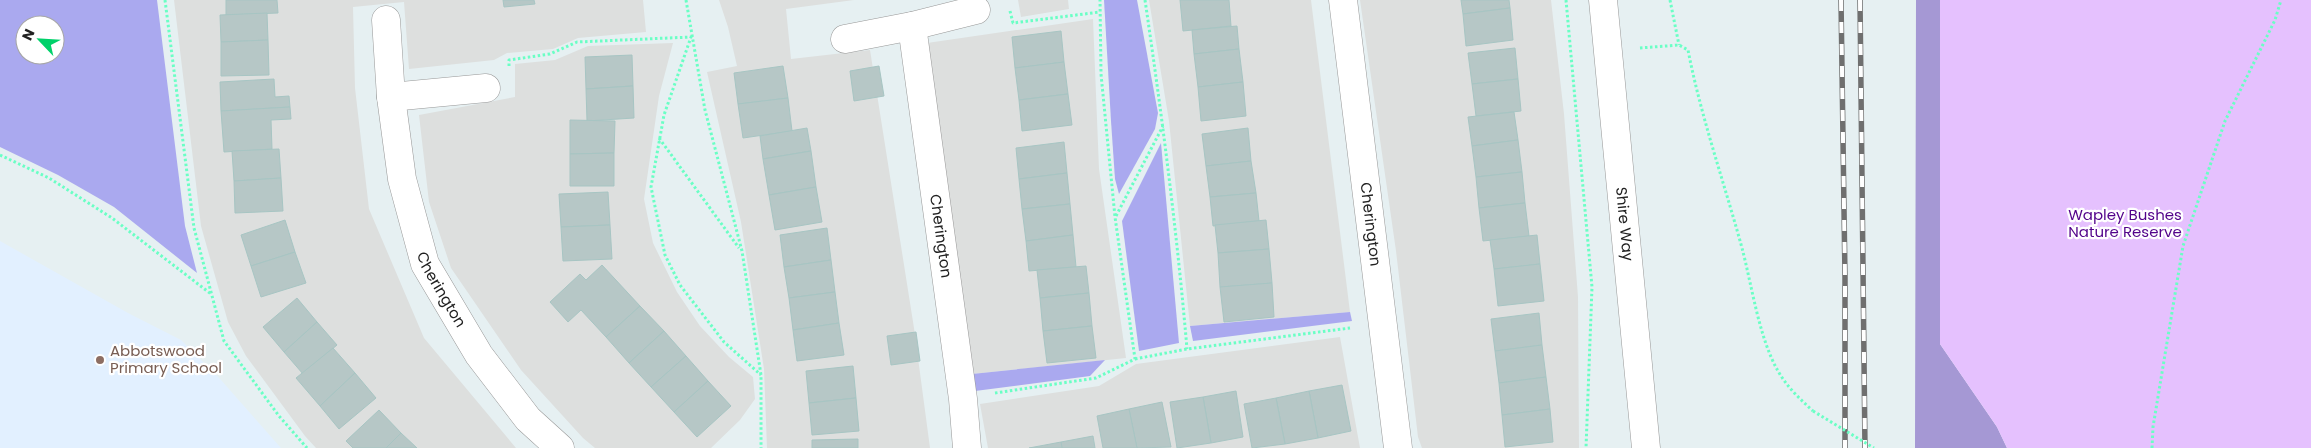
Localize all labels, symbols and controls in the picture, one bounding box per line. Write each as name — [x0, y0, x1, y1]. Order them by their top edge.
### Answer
north arrow — [15, 15, 65, 65]
text: N — [17, 26, 40, 44]
street label: Cherington — [1355, 181, 1387, 267]
street label: Shire Way — [1611, 186, 1639, 262]
street label: Cherington — [925, 193, 957, 279]
park label: Wapley Bushes Nature Reserve — [2068, 204, 2182, 242]
street label: Cherington — [412, 249, 471, 331]
place label: Abbotswood Primary School — [110, 340, 222, 378]
marker: Abbotswood Primary School — [94, 354, 106, 366]

